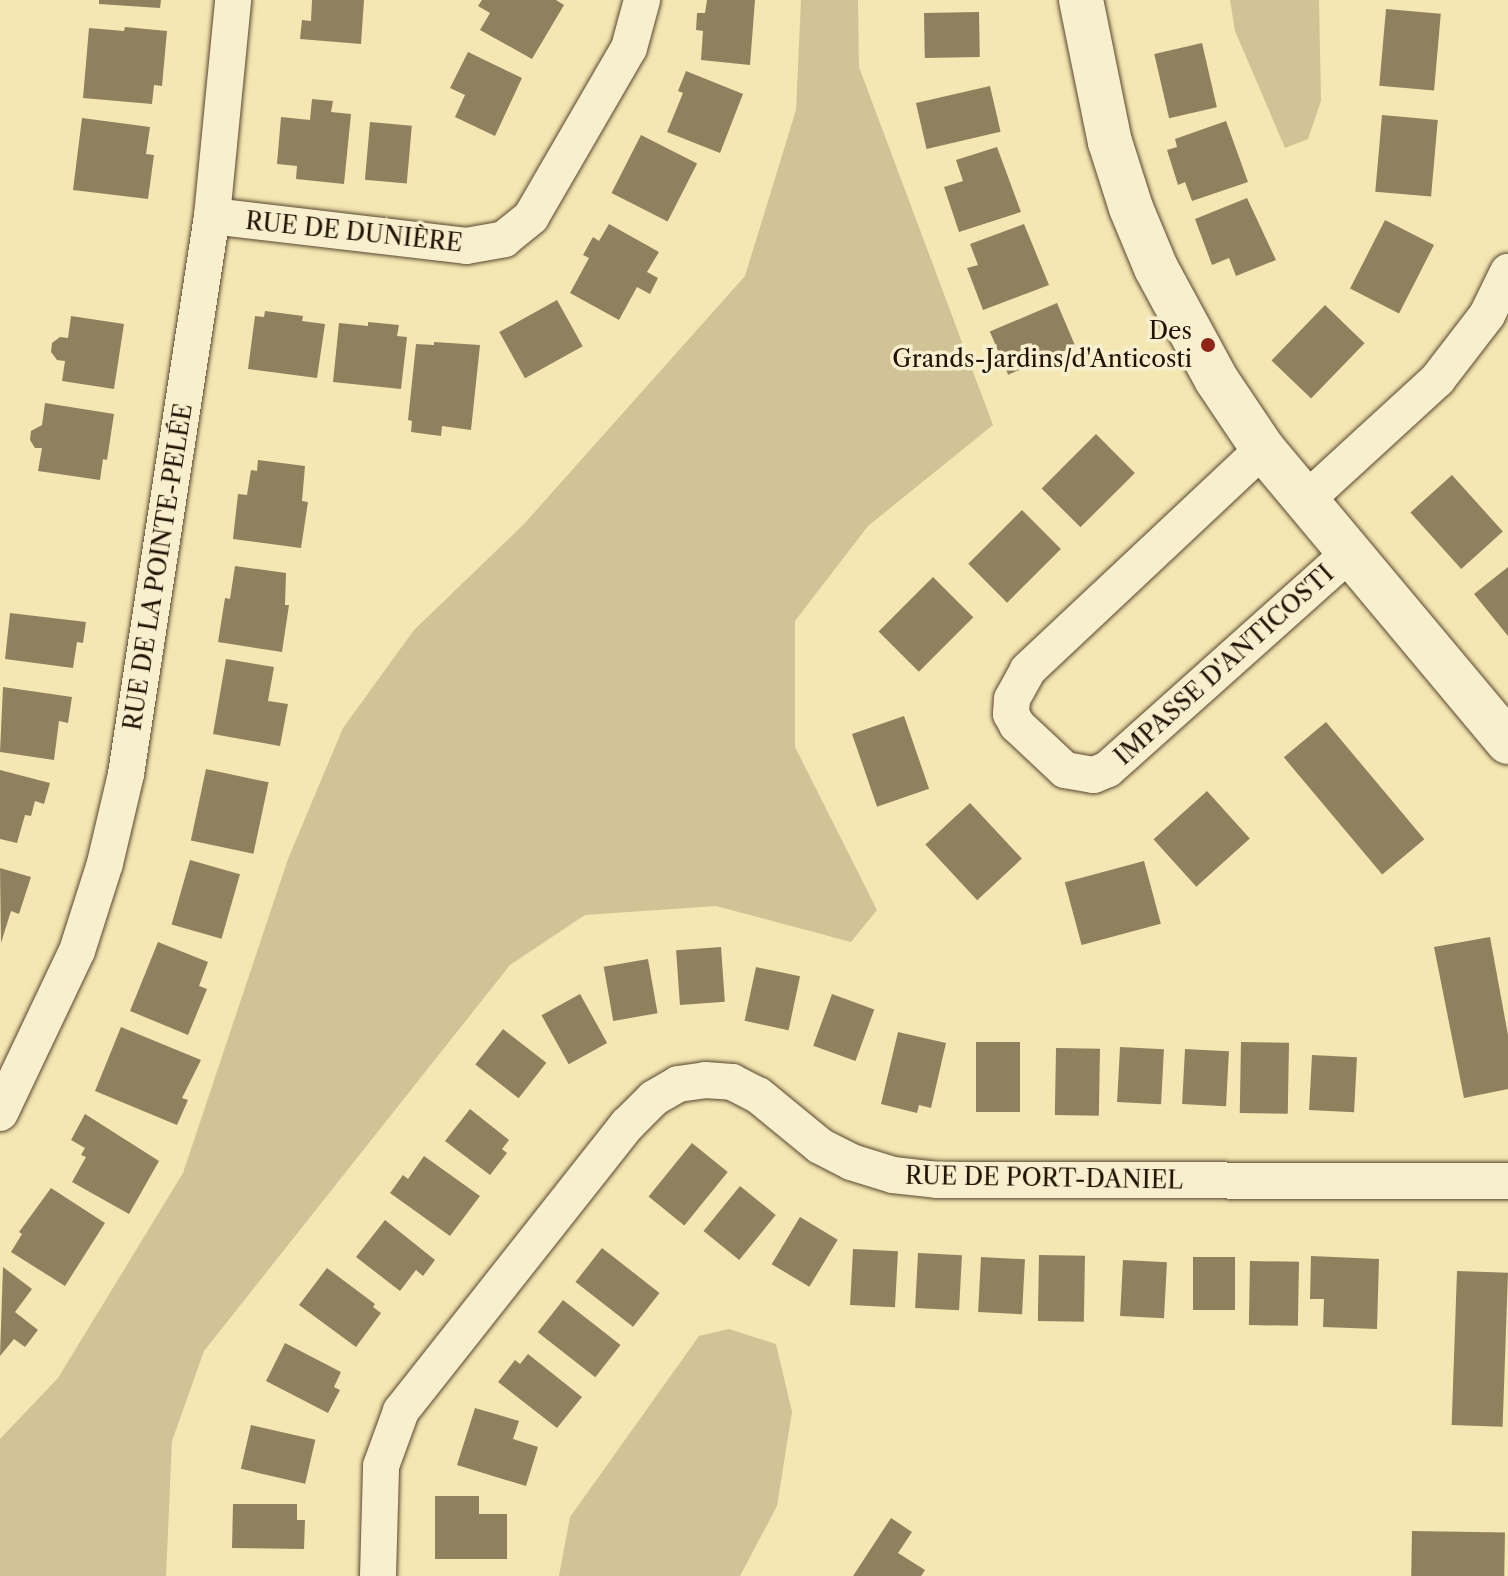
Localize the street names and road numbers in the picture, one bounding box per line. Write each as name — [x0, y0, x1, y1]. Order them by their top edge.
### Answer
street label: RUE DE DUNIÈRE — [244, 206, 464, 258]
street label: RUE DE LA POINTE-PELÉE — [118, 401, 198, 733]
street label: IMPASSE D'ANTICOSTI — [1109, 559, 1339, 771]
street label: RUE DE PORT-DANIEL — [905, 1161, 1183, 1195]

